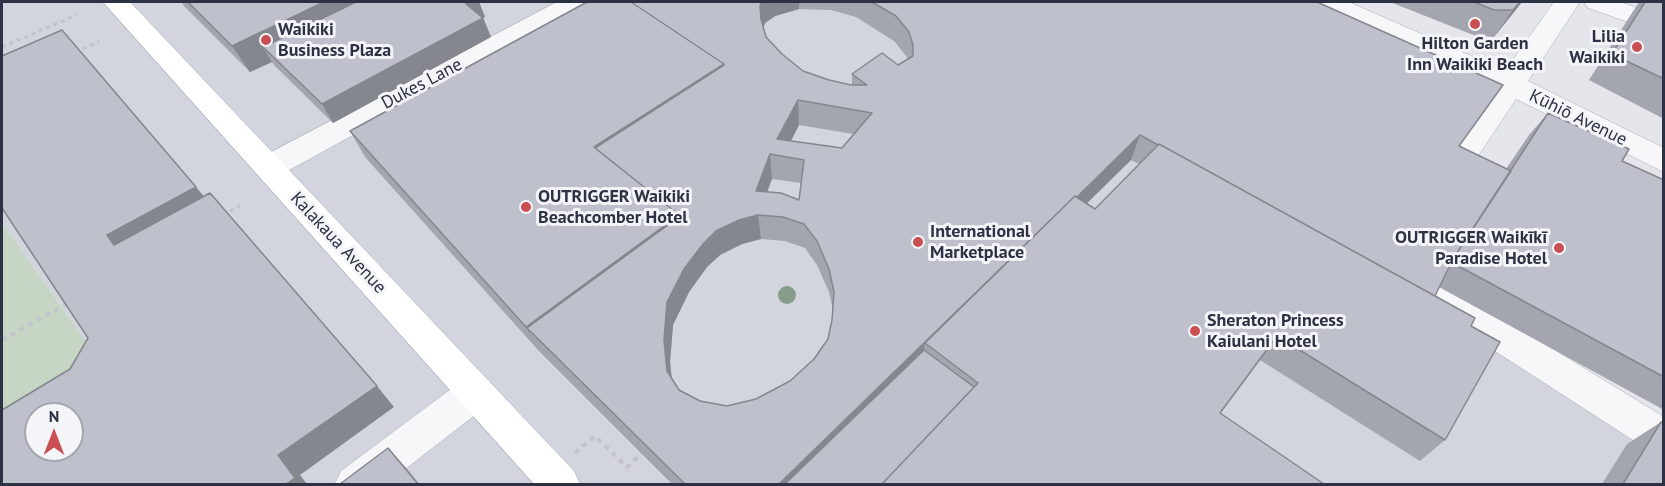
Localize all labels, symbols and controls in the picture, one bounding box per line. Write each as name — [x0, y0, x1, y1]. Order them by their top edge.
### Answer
marker: Hilton Garden Inn Waikiki Beach — [1468, 17, 1482, 31]
place label: Waikiki Business Plaza — [278, 19, 391, 62]
place label: Lilia Waikiki — [1569, 26, 1625, 68]
marker: Waikiki Business Plaza — [259, 33, 273, 47]
place label: Hilton Garden Inn Waikiki Beach — [1407, 33, 1543, 76]
marker: Lilia Waikiki — [1630, 40, 1644, 54]
street label: Dukes Lane — [378, 54, 466, 114]
street label: Kūhiō Avenue — [1526, 85, 1630, 151]
place label: OUTRIGGER Waikiki Beachcomber Hotel — [538, 186, 690, 228]
street label: Kalakaua Avenue — [286, 188, 390, 298]
marker: OUTRIGGER Waikiki Beachcomber Hotel — [519, 200, 533, 214]
place label: International Marketplace — [930, 221, 1030, 264]
place label: OUTRIGGER Waikīkī Paradise Hotel — [1395, 227, 1547, 270]
marker: International Marketplace — [911, 235, 925, 249]
marker: OUTRIGGER Waikīkī Paradise Hotel — [1552, 241, 1566, 255]
place label: Sheraton Princess Kaiulani Hotel — [1207, 310, 1344, 352]
marker: Sheraton Princess Kaiulani Hotel — [1188, 324, 1202, 338]
north arrow — [24, 402, 84, 462]
text: N — [49, 406, 59, 426]

